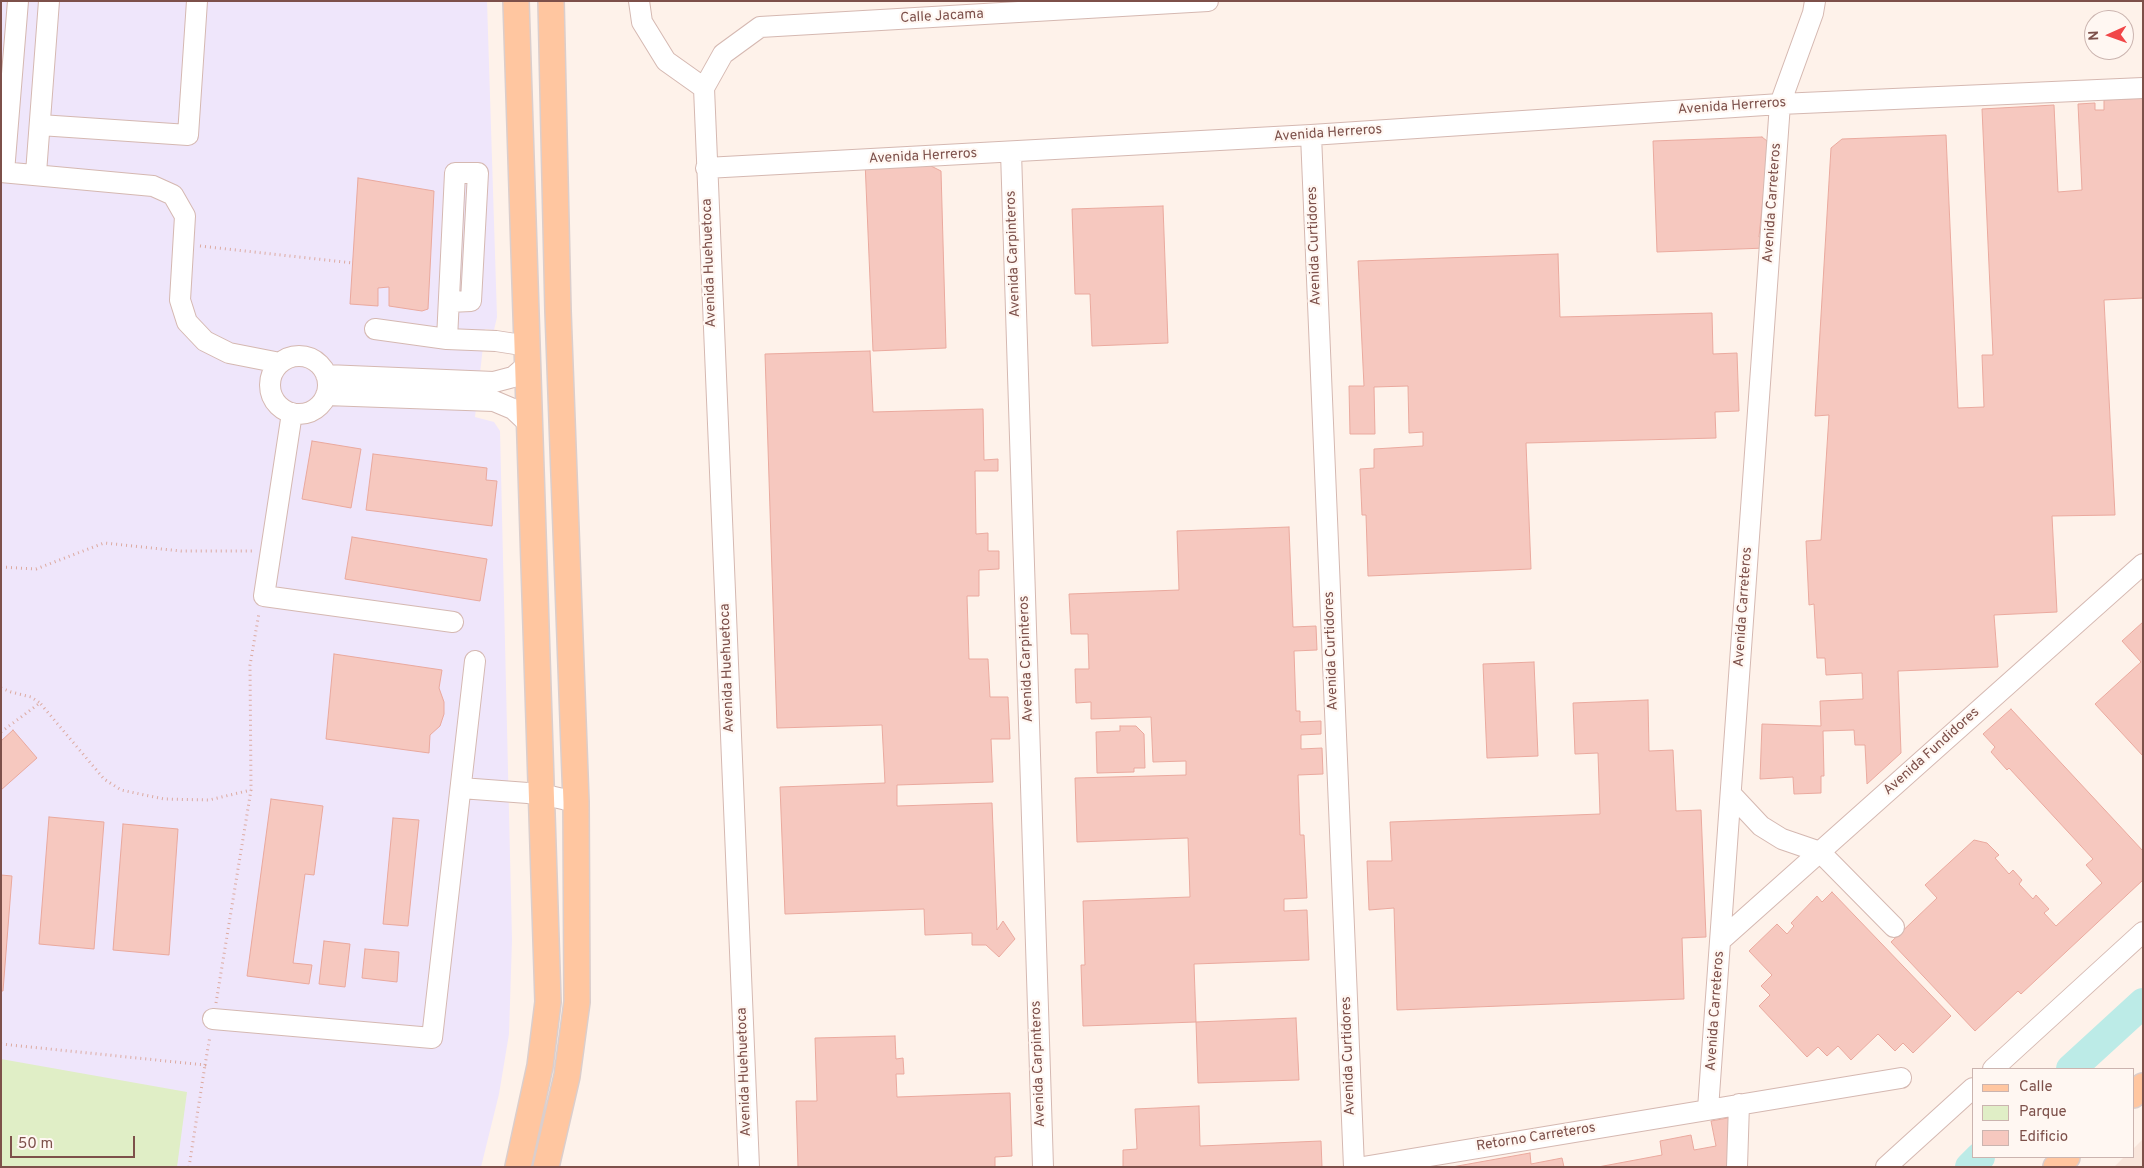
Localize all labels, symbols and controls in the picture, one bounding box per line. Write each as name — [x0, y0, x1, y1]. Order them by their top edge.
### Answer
street label: Calle Jacama — [900, 6, 984, 28]
north arrow — [2084, 10, 2134, 60]
text: N — [2086, 30, 2103, 41]
street label: Avenida Herreros — [1677, 95, 1787, 119]
street label: Avenida Herreros — [1273, 122, 1383, 146]
street label: Avenida Carreteros — [1760, 142, 1786, 264]
street label: Avenida Herreros — [868, 146, 978, 168]
street label: Avenida Curtidores — [1305, 186, 1325, 306]
street label: Avenida Carpinteros — [1003, 190, 1025, 318]
street label: Avenida Huehuetoca — [699, 198, 721, 328]
street label: Avenida Carreteros — [1731, 546, 1757, 668]
street label: Avenida Curtidores — [1322, 591, 1342, 711]
street label: Avenida Carpinteros — [1016, 595, 1038, 723]
street label: Avenida Huehuetoca — [717, 603, 739, 733]
street label: Avenida Fundidores — [1881, 705, 1983, 799]
street label: Avenida Carreteros — [1703, 950, 1729, 1072]
street label: Avenida Curtidores — [1339, 996, 1359, 1116]
street label: Avenida Carpinteros — [1028, 1000, 1050, 1128]
street label: Avenida Huehuetoca — [734, 1007, 756, 1137]
legend — [1972, 1068, 2134, 1158]
text: Calle — [2019, 1078, 2053, 1097]
text: Parque — [2019, 1103, 2067, 1122]
street label: Retorno Carreteros — [1475, 1120, 1597, 1156]
scale bar — [12, 1126, 138, 1158]
text: Edificio — [2019, 1128, 2068, 1147]
text: 50 m — [18, 1135, 53, 1154]

